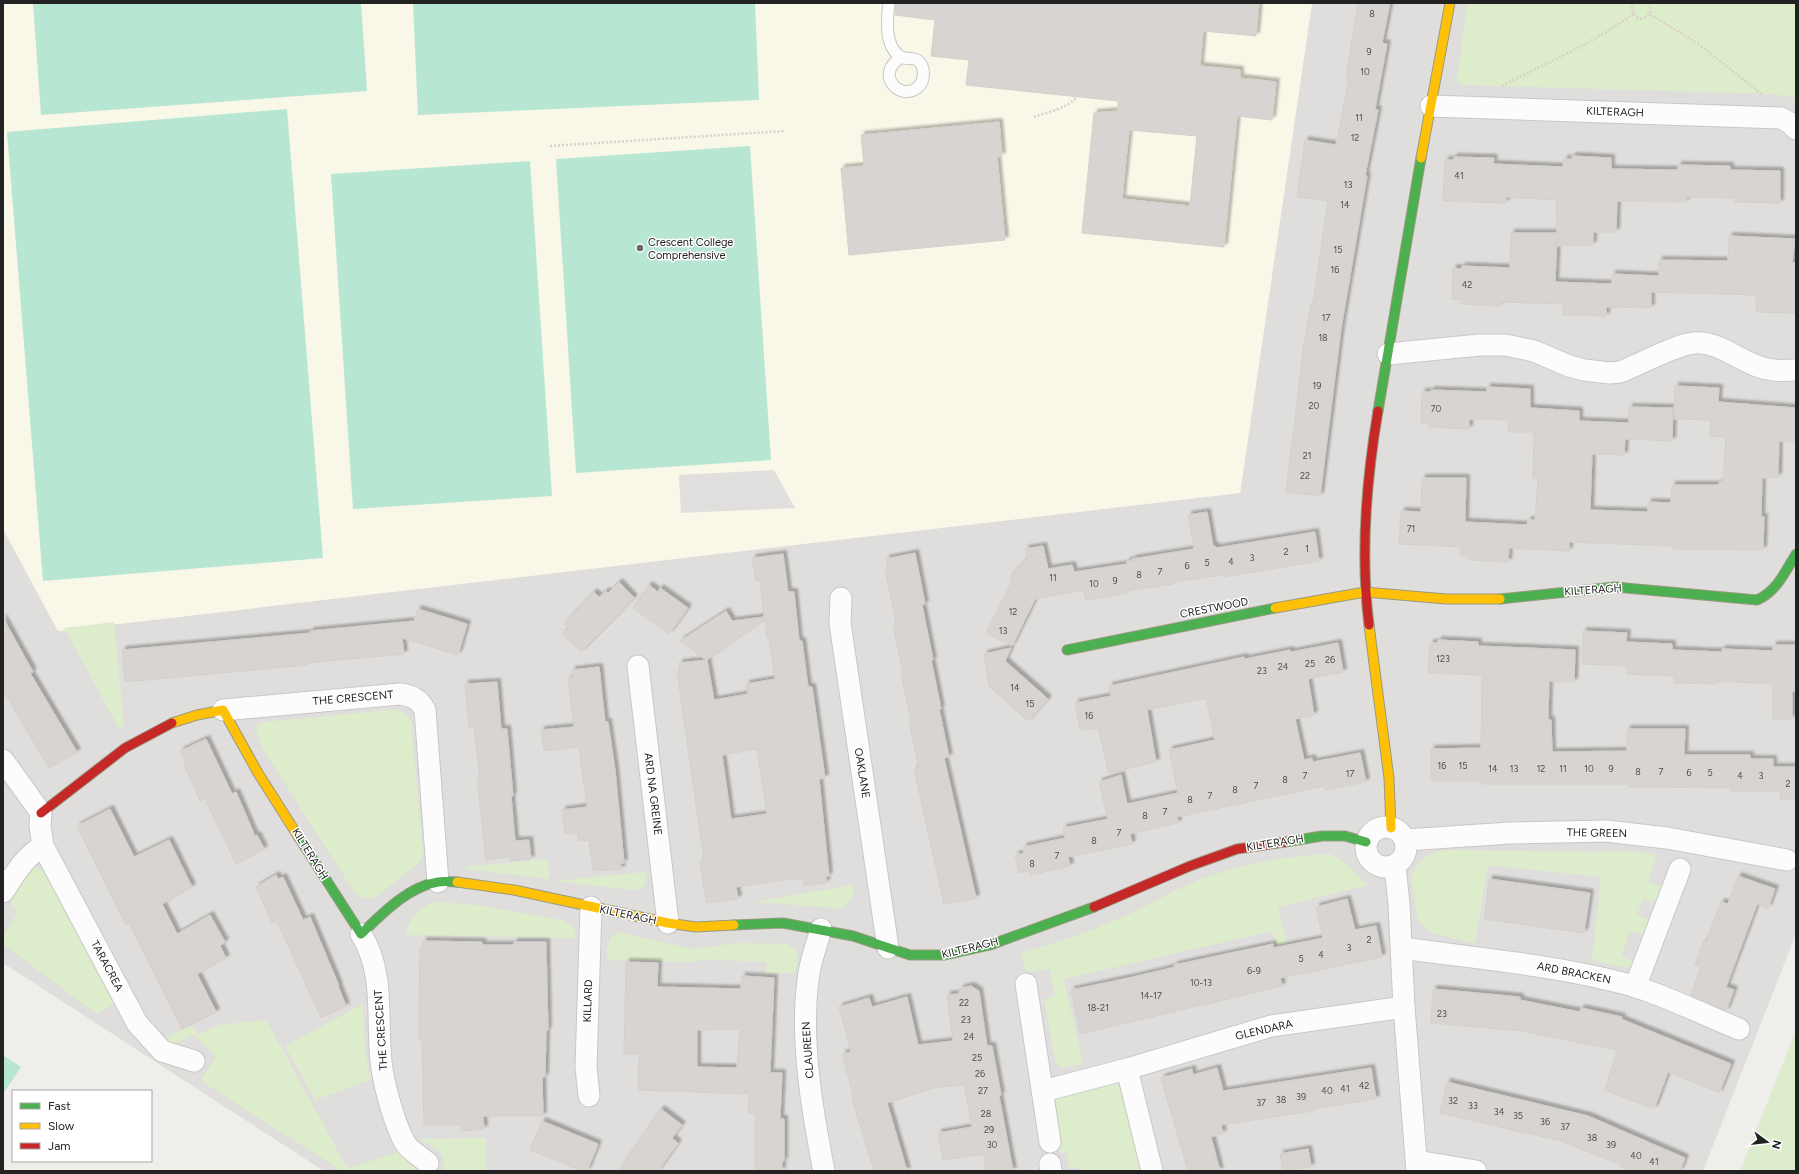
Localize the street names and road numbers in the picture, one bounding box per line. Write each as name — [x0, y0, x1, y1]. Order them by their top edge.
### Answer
street label: KILTERAGH — [1586, 104, 1644, 120]
street label: KILTERAGH — [1564, 581, 1622, 599]
street label: CRESTWOOD — [1179, 595, 1250, 621]
street label: THE CRESCENT — [312, 688, 394, 708]
street label: OAKLANE — [852, 747, 872, 799]
street label: ARD NA GREINE — [641, 752, 665, 836]
street label: KILTERAGH — [289, 826, 331, 882]
street label: THE GREEN — [1567, 826, 1627, 840]
street label: KILTERAGH — [1245, 832, 1305, 854]
street label: KILTERAGH — [598, 903, 658, 927]
street label: KILTERAGH — [940, 935, 1000, 961]
street label: TARACREA — [88, 938, 126, 994]
street label: ARD BRACKEN — [1536, 959, 1612, 987]
street label: KILLARD — [581, 979, 595, 1023]
street label: THE CRESCENT — [372, 989, 390, 1071]
street label: GLENDARA — [1234, 1017, 1294, 1043]
street label: CLAUREEN — [800, 1021, 816, 1079]

